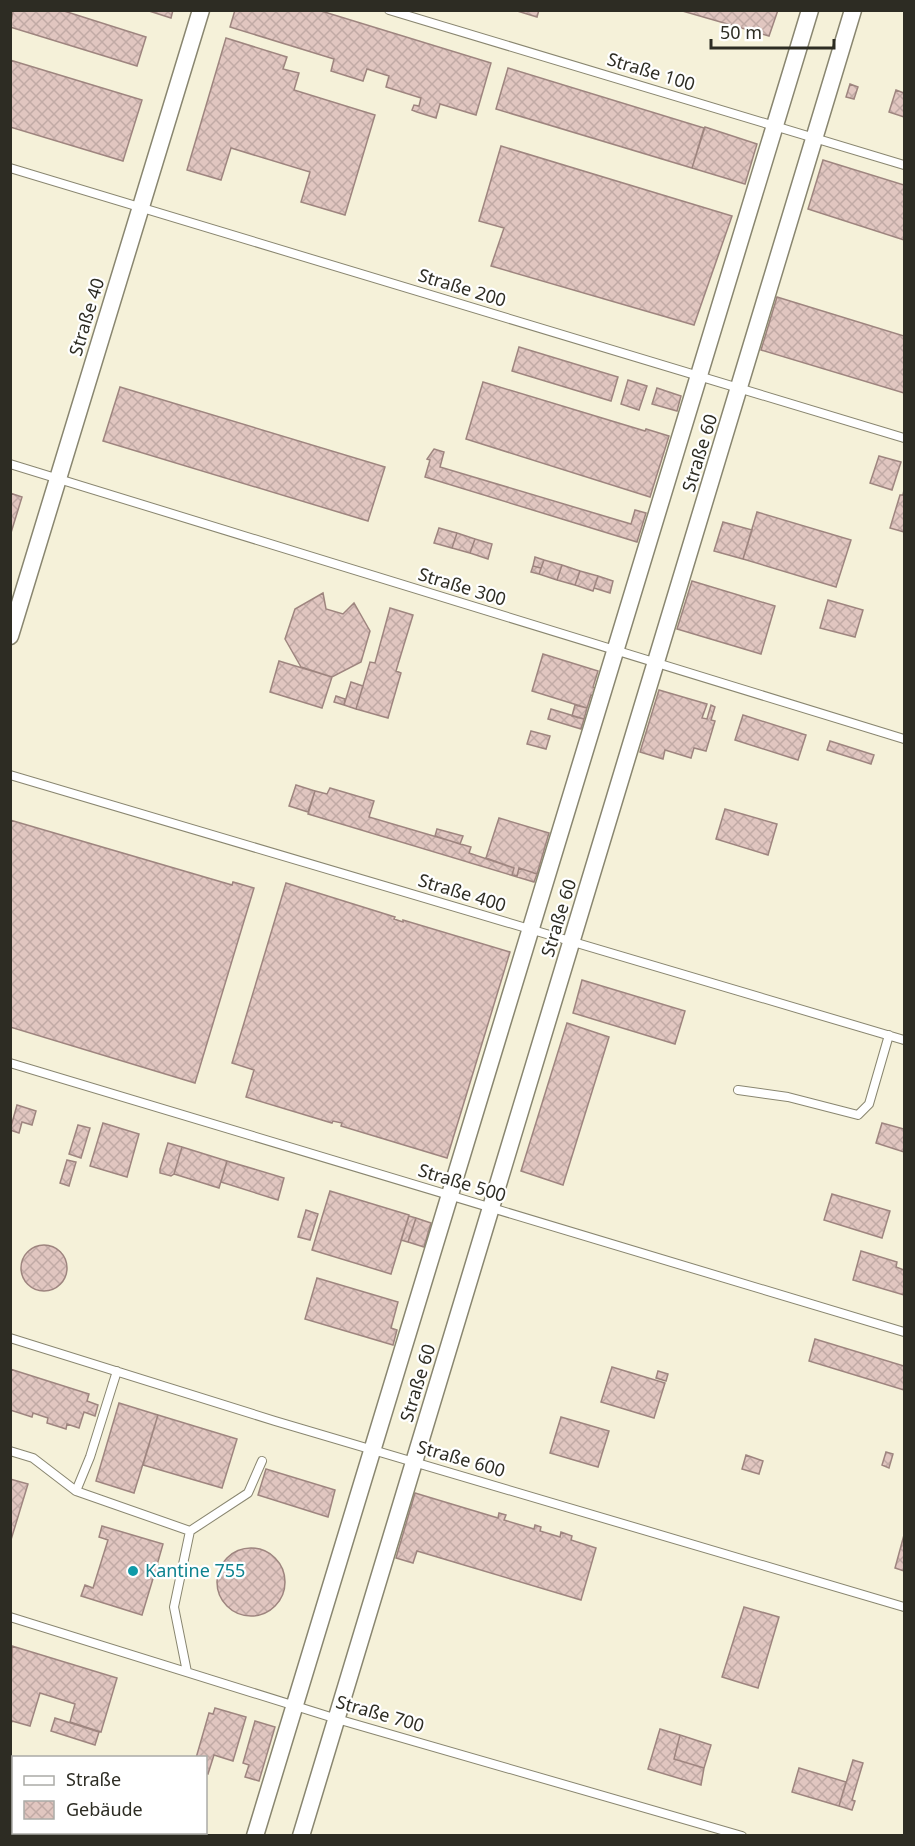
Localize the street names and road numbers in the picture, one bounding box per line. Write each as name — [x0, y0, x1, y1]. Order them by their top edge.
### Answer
street label: Straße 100 — [604, 46, 698, 96]
street label: Straße 200 — [415, 262, 509, 312]
street label: Straße 40 — [63, 275, 109, 359]
street label: Straße 60 — [676, 411, 722, 495]
street label: Straße 300 — [415, 561, 509, 611]
street label: Straße 400 — [415, 867, 509, 917]
street label: Straße 60 — [535, 876, 581, 960]
street label: Straße 500 — [415, 1157, 509, 1207]
street label: Straße 60 — [394, 1341, 440, 1425]
street label: Straße 600 — [414, 1434, 508, 1482]
street label: Straße 700 — [333, 1689, 427, 1737]

